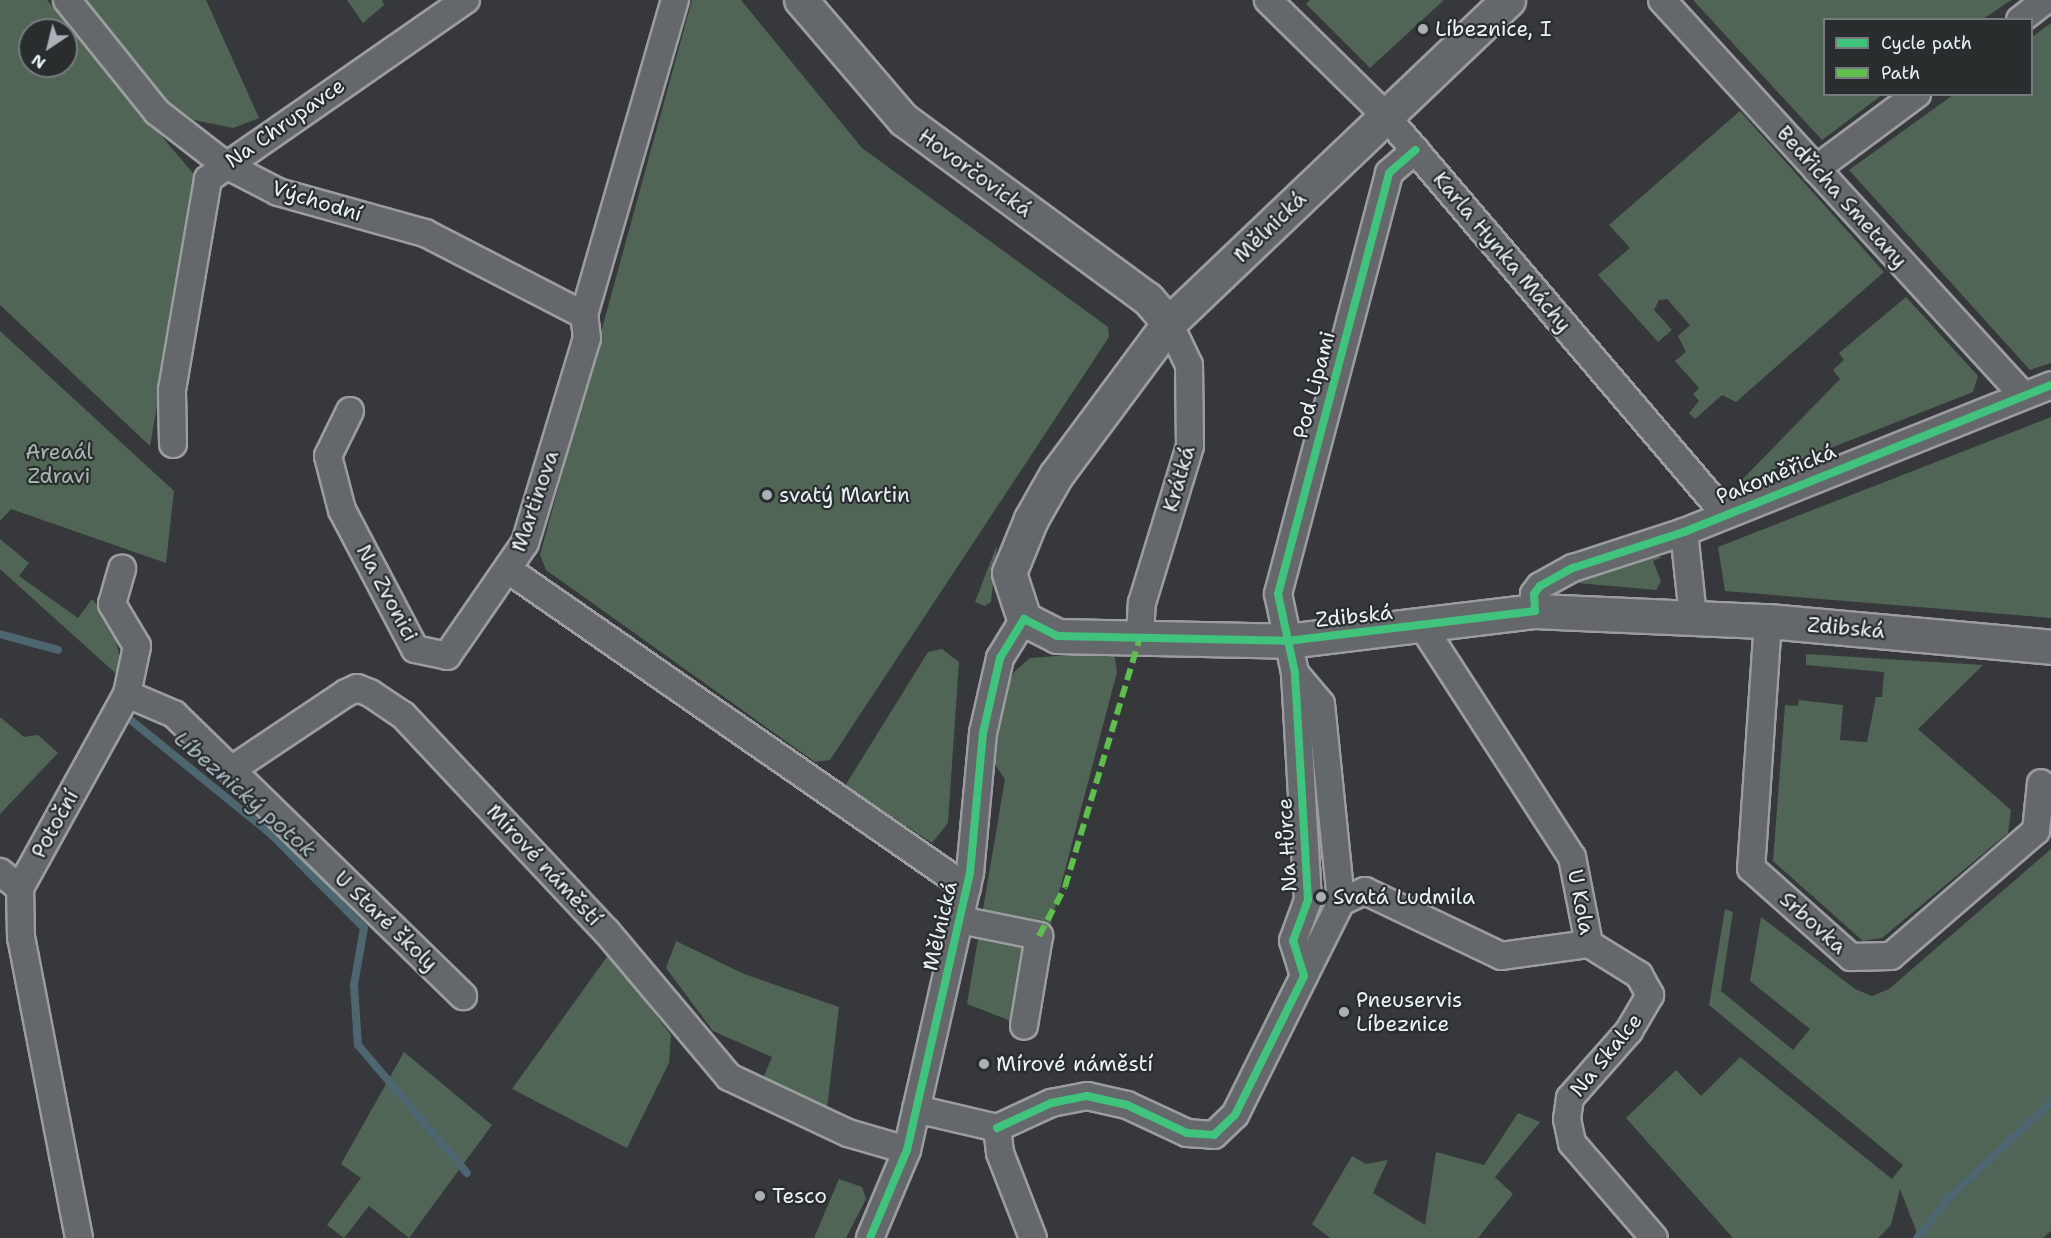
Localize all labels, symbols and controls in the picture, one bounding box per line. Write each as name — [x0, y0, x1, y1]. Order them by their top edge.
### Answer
place label: Líbeznice, I — [1435, 16, 1552, 42]
north arrow — [18, 18, 78, 78]
legend — [1823, 18, 2033, 96]
marker: Líbeznice, I — [1416, 22, 1430, 36]
text: Cycle path — [1881, 31, 1972, 55]
text: N — [27, 49, 50, 74]
text: Path — [1881, 61, 1920, 85]
street label: Na Chrupavce — [221, 73, 349, 173]
street label: Bedřicha Smetany — [1772, 121, 1912, 273]
street label: Hovorčovická — [913, 123, 1037, 223]
street label: Karla Hynka Máchy — [1428, 167, 1576, 337]
street label: Východní — [269, 175, 365, 227]
street label: Mělnická — [1228, 186, 1312, 268]
street label: Pod Lipami — [1288, 328, 1340, 442]
park label: Areaál Zdravi — [25, 439, 93, 489]
street label: Pakoměřická — [1712, 439, 1840, 509]
street label: Krátká — [1158, 443, 1200, 515]
street label: Martinova — [506, 447, 564, 555]
place label: svatý Martin — [779, 482, 910, 508]
marker: svatý Martin — [760, 488, 774, 502]
street label: Na Zvonici — [351, 540, 423, 646]
street label: Zdibská — [1314, 599, 1394, 633]
street label: Zdibská — [1806, 612, 1886, 644]
water label: Líbeznický potok — [169, 725, 321, 863]
street label: Potoční — [26, 785, 84, 863]
street label: Na Hůrce — [1272, 797, 1302, 893]
street label: Mírové náměstí — [481, 799, 607, 931]
street label: U Staré školy — [329, 866, 443, 976]
street label: U Kola — [1562, 867, 1600, 937]
street label: Mělnická — [917, 879, 963, 973]
place label: Svatá Ludmila — [1333, 884, 1475, 910]
street label: Srbovka — [1775, 887, 1851, 959]
marker: Svatá Ludmila — [1314, 890, 1328, 904]
place label: Pneuservis Líbeznice — [1356, 987, 1462, 1037]
marker: Pneuservis Líbeznice — [1337, 1005, 1351, 1019]
street label: Na Skalce — [1565, 1008, 1647, 1102]
place label: Mírové náměstí — [996, 1051, 1153, 1077]
marker: Mírové náměstí — [977, 1057, 991, 1071]
place label: Tesco — [772, 1183, 827, 1209]
marker: Tesco — [753, 1189, 767, 1203]

